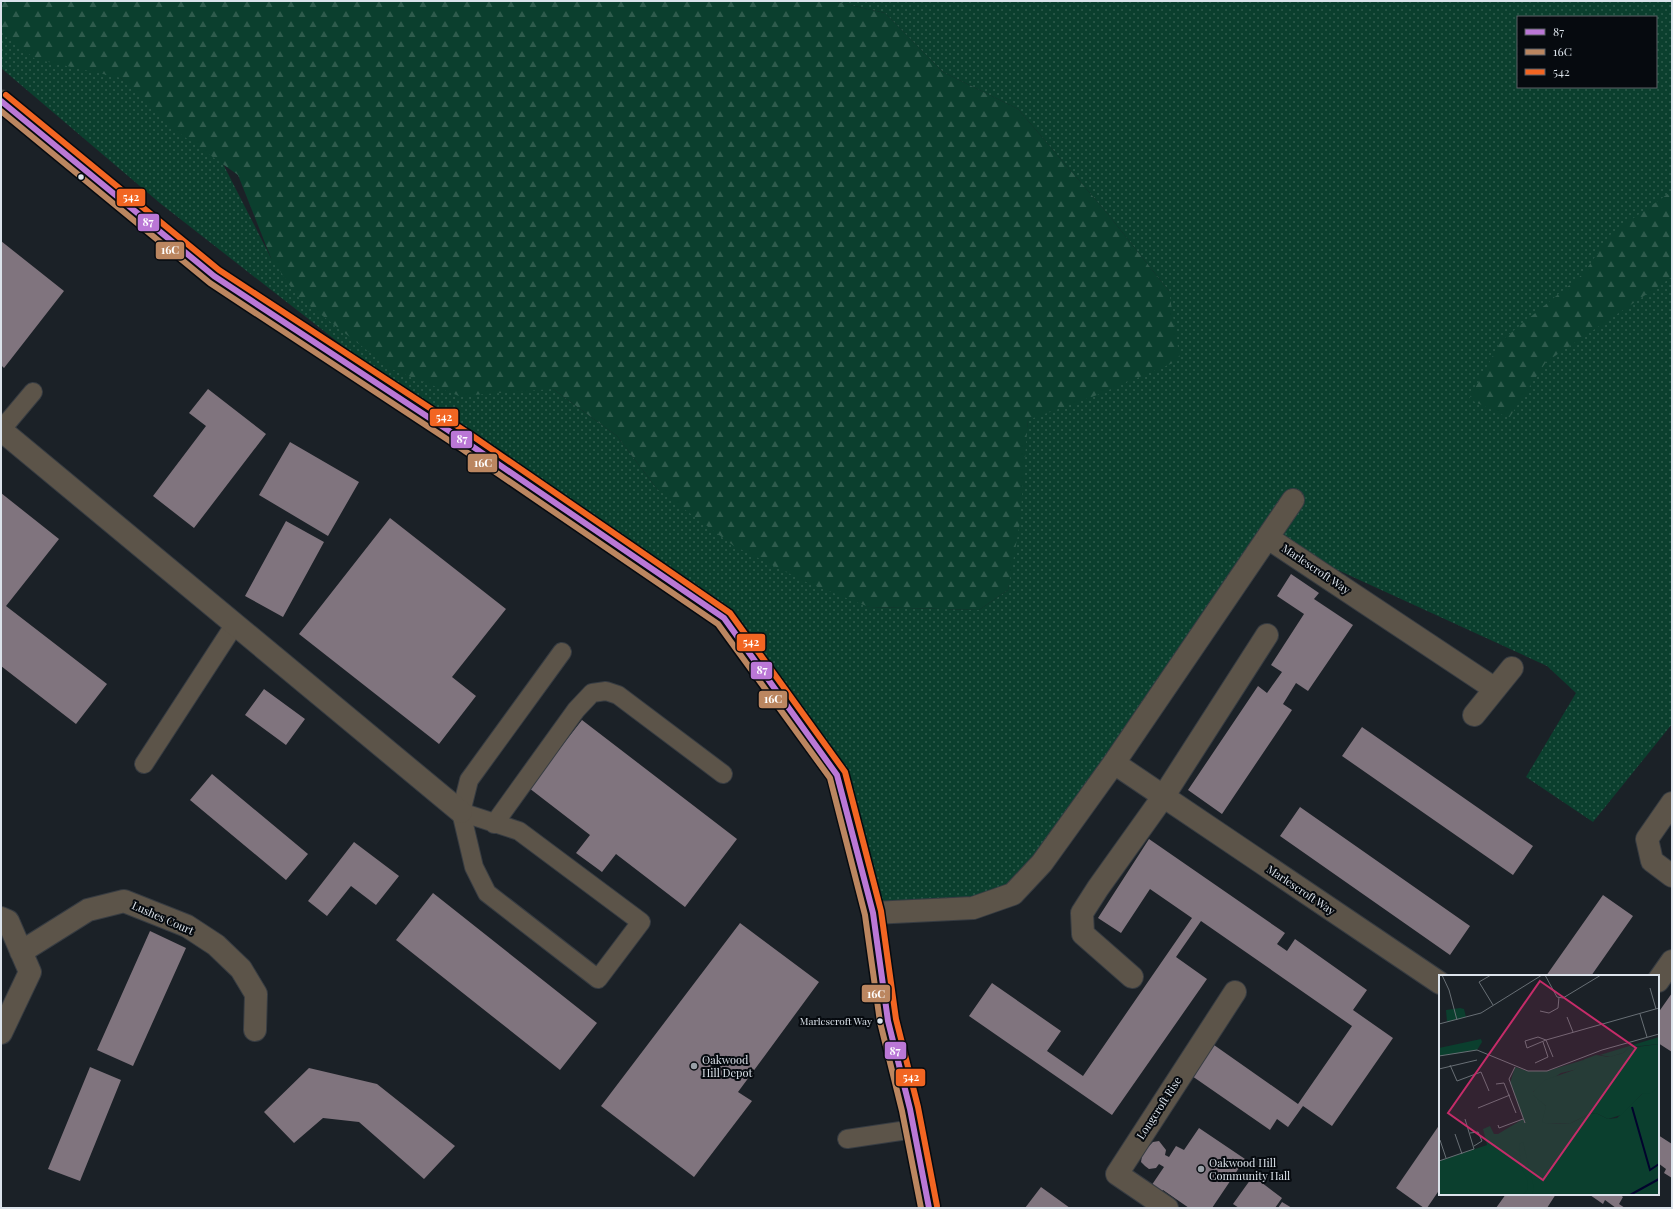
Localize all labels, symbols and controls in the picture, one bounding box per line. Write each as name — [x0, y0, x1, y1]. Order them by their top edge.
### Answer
legend — [1517, 16, 1657, 88]
text: 87 — [1553, 23, 1564, 39]
text: 16C — [1553, 43, 1572, 59]
text: 542 — [1553, 63, 1570, 79]
unlabelled marker — [76, 172, 86, 182]
line badge: 542 — [116, 188, 146, 207]
text: 542 — [123, 189, 140, 204]
line badge: 87 — [137, 213, 160, 232]
text: 87 — [142, 214, 154, 229]
line badge: 16C — [155, 241, 185, 260]
text: 16C — [161, 242, 179, 257]
line badge: 542 — [429, 408, 459, 427]
text: 542 — [436, 409, 453, 424]
line badge: 87 — [450, 430, 473, 449]
text: 87 — [456, 431, 468, 446]
line badge: 16C — [467, 453, 498, 473]
text: 16C — [474, 455, 492, 470]
street label: Marlescroft Way — [1279, 540, 1354, 597]
line badge: 542 — [736, 633, 766, 652]
text: 542 — [743, 634, 760, 649]
line badge: 87 — [750, 661, 773, 680]
text: 87 — [756, 662, 768, 677]
line badge: 16C — [758, 690, 788, 709]
text: 16C — [764, 691, 782, 706]
street label: Marlescroft Way — [1264, 861, 1339, 918]
street label: Lushes Court — [130, 897, 197, 938]
inset map — [1439, 975, 1659, 1195]
line badge: 16C — [861, 984, 891, 1003]
text: 16C — [867, 986, 885, 1001]
place label: Marlescroft Way — [800, 1014, 872, 1028]
marker: Marlescroft Way — [875, 1016, 885, 1026]
line badge: 87 — [884, 1041, 907, 1060]
text: 87 — [889, 1043, 901, 1058]
place label: Oakwood Hill Depot — [702, 1052, 753, 1080]
marker: Oakwood Hill Depot — [689, 1061, 699, 1071]
line badge: 542 — [895, 1068, 926, 1087]
text: 542 — [903, 1069, 920, 1084]
street label: Longcroft Rise — [1133, 1073, 1185, 1142]
place label: Oakwood Hill Community Hall — [1209, 1155, 1290, 1183]
marker: Oakwood Hill Community Hall — [1196, 1164, 1206, 1174]

